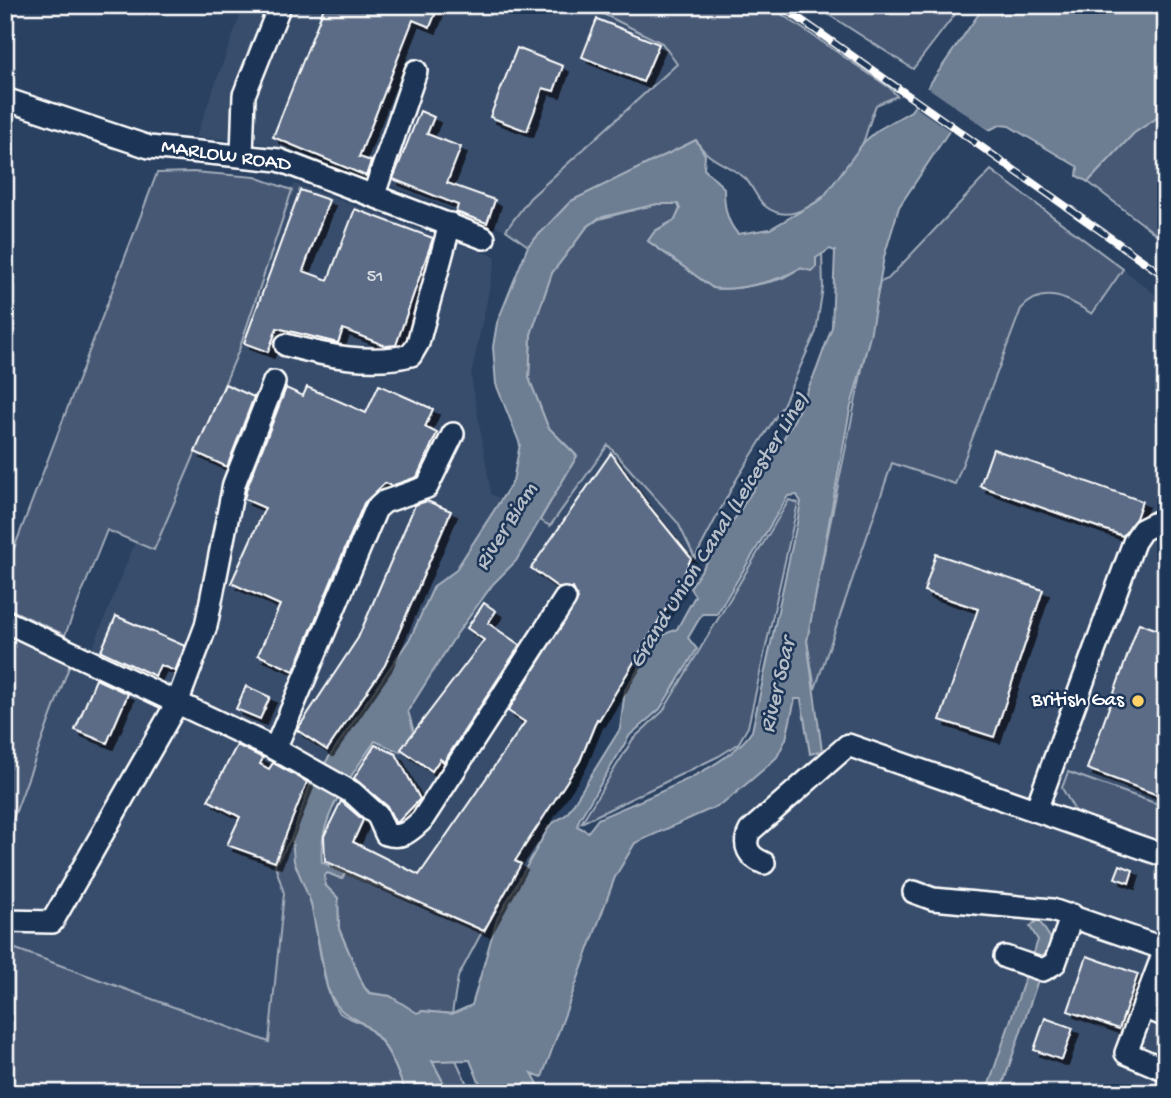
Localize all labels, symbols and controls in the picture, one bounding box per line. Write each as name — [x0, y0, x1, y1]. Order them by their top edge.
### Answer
street label: MARLOW ROAD — [159, 136, 293, 179]
house number: 51 — [367, 267, 383, 288]
water label: Grand Union Canal (Leicester Line) — [624, 388, 816, 674]
water label: River Biam — [469, 478, 545, 576]
water label: River Soar — [755, 631, 804, 736]
place label: British Gas — [1031, 689, 1125, 714]
marker: British Gas — [1130, 693, 1146, 709]

